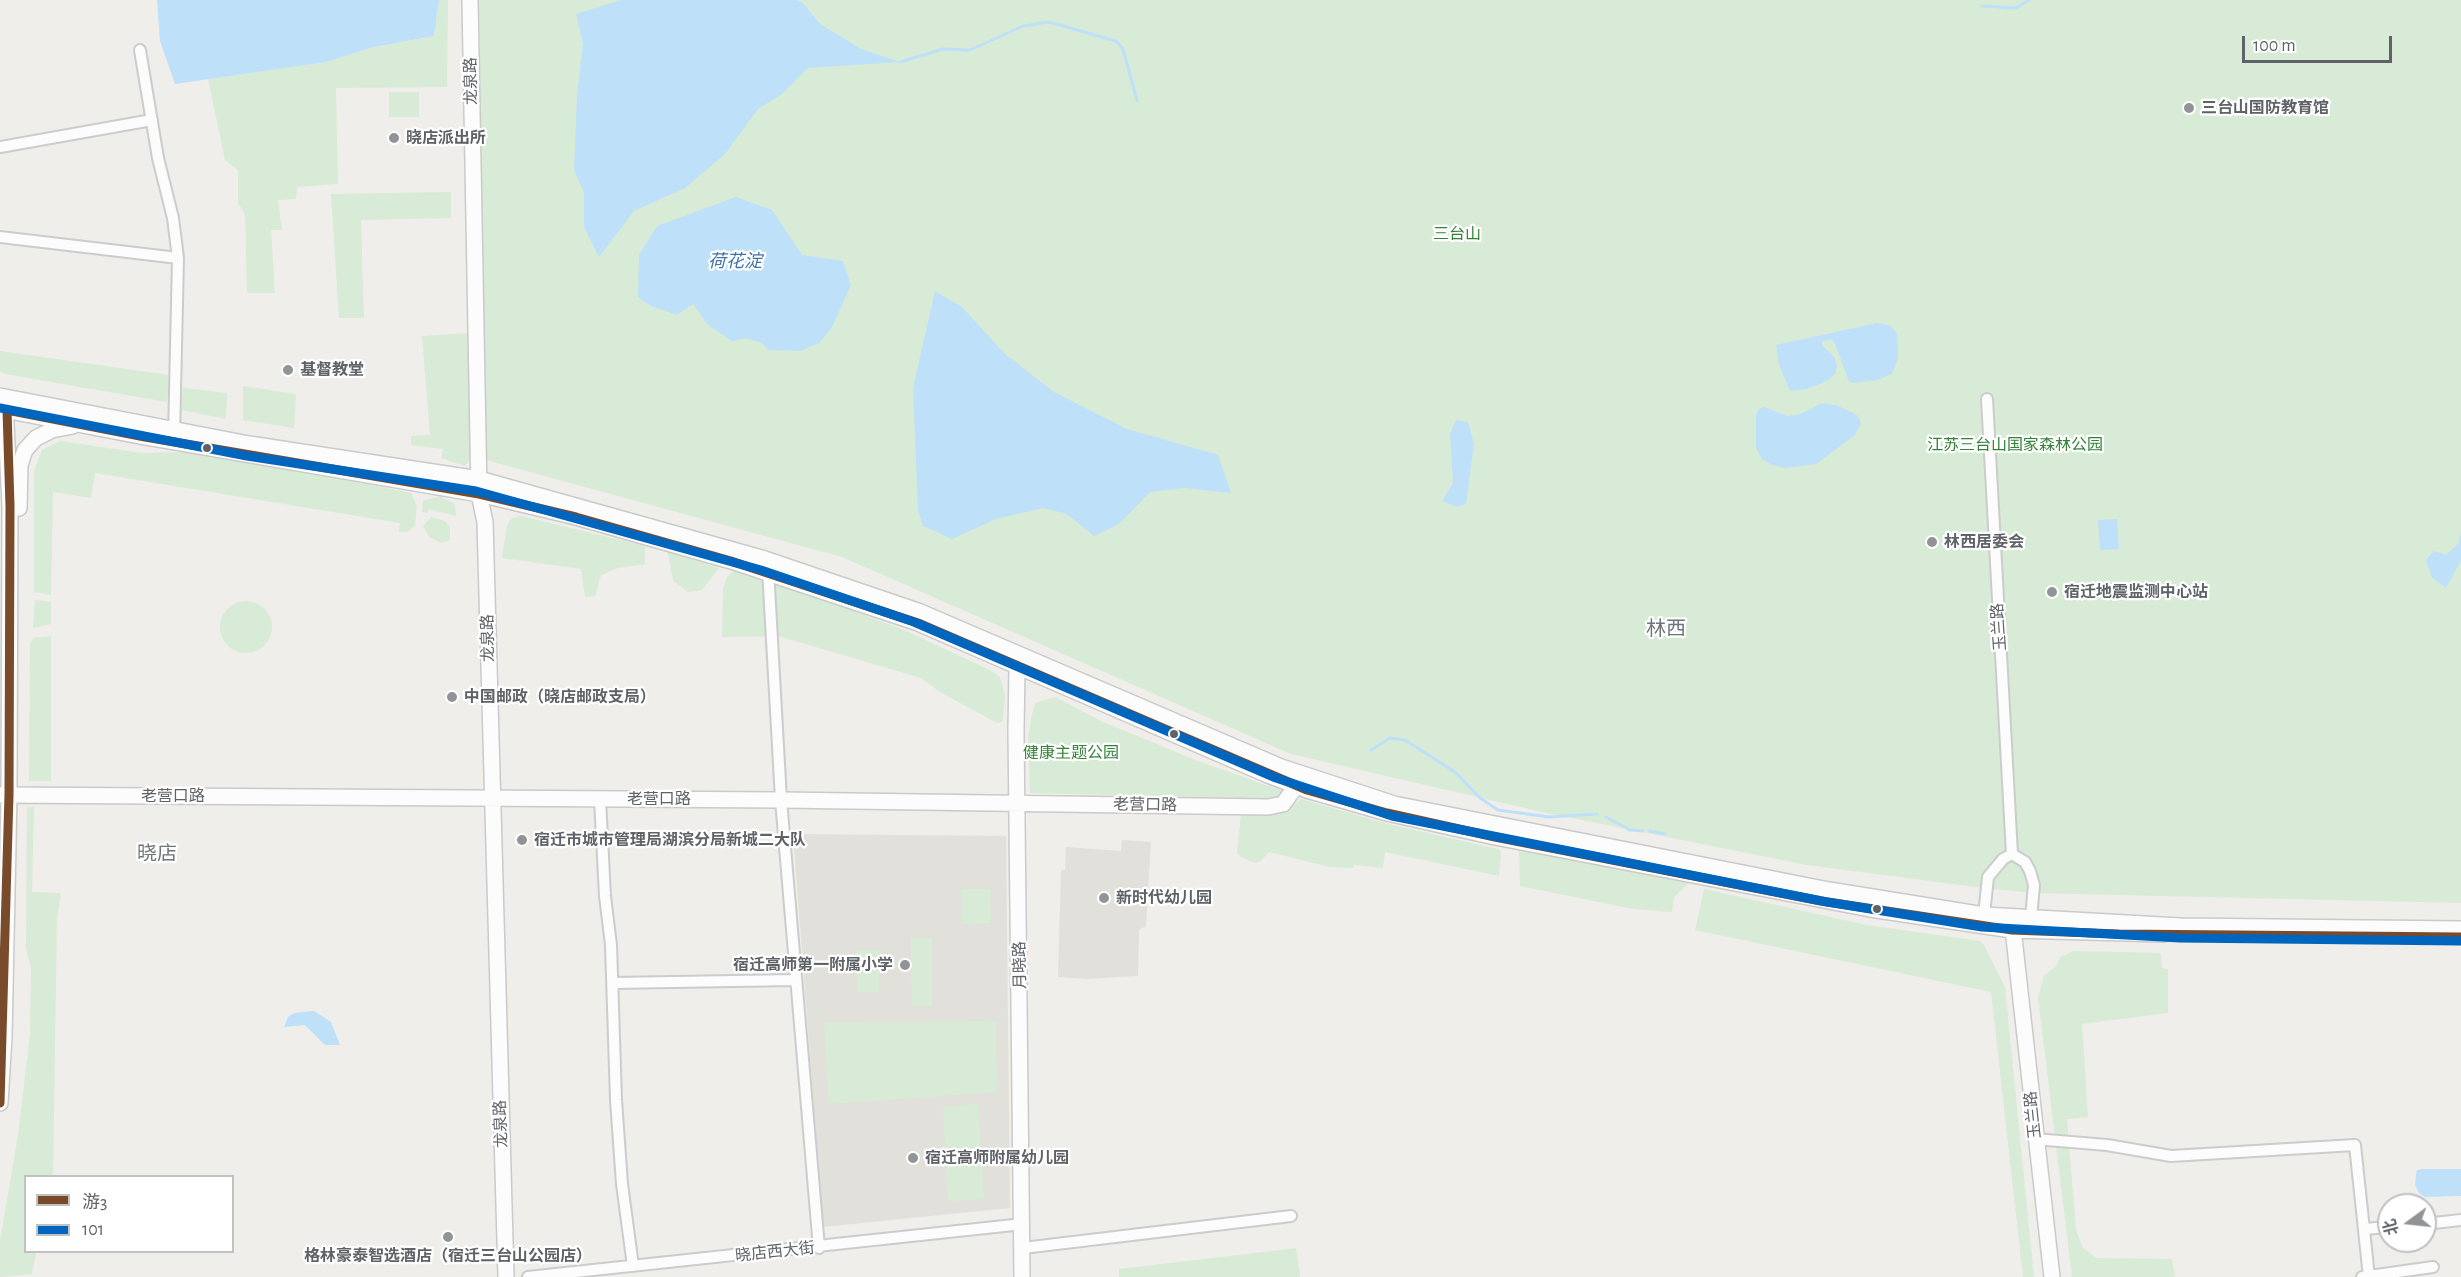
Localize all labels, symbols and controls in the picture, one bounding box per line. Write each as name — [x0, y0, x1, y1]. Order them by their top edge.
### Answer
scale bar — [2245, 24, 2395, 62]
text: 100 m — [2253, 37, 2296, 55]
street label: 龙泉路 — [461, 57, 481, 105]
place label: 三台山国防教育馆 — [2201, 98, 2329, 118]
marker: 三台山国防教育馆 — [2182, 101, 2196, 115]
place label: 晓店派出所 — [406, 128, 486, 148]
marker: 晓店派出所 — [387, 131, 401, 145]
park label: 三台山 — [1433, 224, 1481, 244]
water label: 荷花淀 — [708, 251, 762, 273]
place label: 基督教堂 — [300, 360, 364, 380]
marker: 基督教堂 — [281, 363, 295, 377]
park label: 江苏三台山国家森林公园 — [1927, 435, 2103, 455]
unlabelled marker — [201, 442, 213, 454]
place label: 林西居委会 — [1944, 532, 2024, 552]
marker: 林西居委会 — [1925, 535, 1939, 549]
place label: 宿迁地震监测中心站 — [2064, 582, 2208, 602]
marker: 宿迁地震监测中心站 — [2045, 585, 2059, 599]
street label: 玉兰路 — [1988, 602, 2010, 652]
street label: 龙泉路 — [478, 614, 498, 662]
district label: 林西 — [1646, 617, 1686, 641]
place label: 中国邮政（晓店邮政支局） — [464, 687, 656, 707]
marker: 中国邮政（晓店邮政支局） — [445, 690, 459, 704]
unlabelled marker — [1168, 728, 1180, 740]
park label: 健康主题公园 — [1023, 743, 1119, 763]
street label: 老营口路 — [141, 786, 205, 806]
street label: 老营口路 — [627, 789, 691, 809]
street label: 老营口路 — [1113, 795, 1177, 815]
place label: 宿迁市城市管理局湖滨分局新城二大队 — [534, 830, 806, 850]
marker: 宿迁市城市管理局湖滨分局新城二大队 — [515, 833, 529, 847]
district label: 晓店 — [137, 842, 177, 866]
place label: 新时代幼儿园 — [1116, 888, 1212, 908]
marker: 新时代幼儿园 — [1097, 891, 1111, 905]
unlabelled marker — [1871, 903, 1883, 915]
street label: 月晓路 — [1010, 941, 1030, 989]
place label: 宿迁高师第一附属小学 — [733, 955, 893, 975]
marker: 宿迁高师第一附属小学 — [898, 958, 912, 972]
street label: 玉兰路 — [2021, 1090, 2045, 1140]
street label: 龙泉路 — [491, 1100, 511, 1148]
place label: 宿迁高师附属幼儿园 — [925, 1148, 1069, 1168]
marker: 宿迁高师附属幼儿园 — [906, 1151, 920, 1165]
legend — [24, 1175, 234, 1253]
north arrow — [2377, 1193, 2437, 1253]
text: 游3 — [82, 1194, 107, 1212]
text: 北 — [2382, 1217, 2401, 1237]
text: 101 — [82, 1221, 104, 1239]
marker: 格林豪泰智选酒店（宿迁三台山公园店） — [441, 1230, 455, 1244]
street label: 晓店西大街 — [734, 1238, 816, 1266]
place label: 格林豪泰智选酒店（宿迁三台山公园店） — [304, 1246, 592, 1266]

